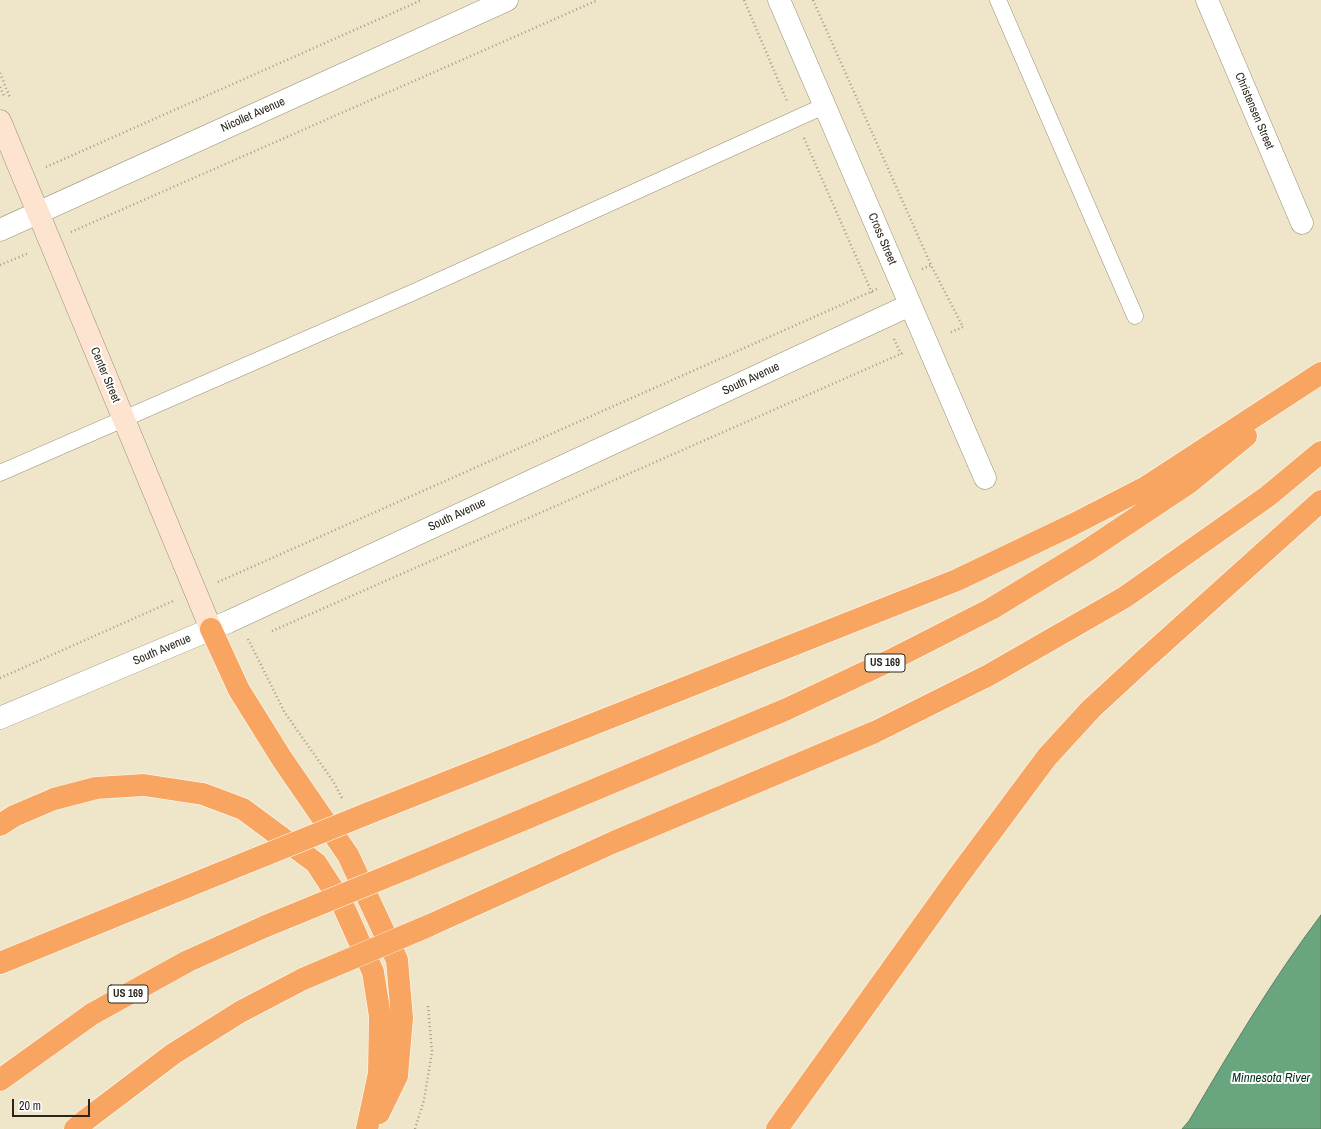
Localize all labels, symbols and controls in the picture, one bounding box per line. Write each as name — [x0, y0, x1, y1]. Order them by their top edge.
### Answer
street label: Christensen Street — [1231, 70, 1277, 152]
street label: Nicollet Avenue — [219, 94, 287, 136]
street label: Cross Street — [865, 211, 899, 267]
street label: Center Street — [87, 345, 123, 405]
street label: South Avenue — [720, 359, 782, 399]
street label: South Avenue — [426, 495, 488, 535]
street label: South Avenue — [131, 631, 193, 669]
road number: US 169 — [865, 654, 905, 672]
road number: US 169 — [108, 985, 148, 1003]
water label: Minnesota River — [1232, 1071, 1310, 1087]
scale bar — [14, 1091, 92, 1117]
text: 20 m — [19, 1098, 41, 1114]

